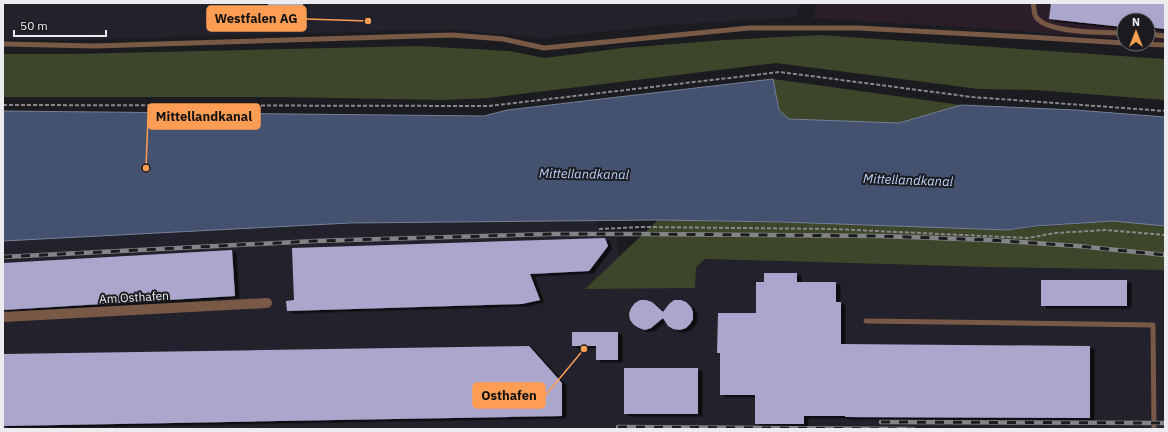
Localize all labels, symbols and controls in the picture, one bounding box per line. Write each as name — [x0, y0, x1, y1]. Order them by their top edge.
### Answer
callout: Westfalen AG — [207, 6, 306, 31]
text: Westfalen AG — [214, 10, 298, 27]
scale bar — [14, 12, 106, 38]
north arrow — [1116, 12, 1156, 52]
text: N — [1132, 15, 1140, 29]
text: 50 m — [20, 18, 48, 33]
callout: Mittellandkanal — [148, 104, 260, 129]
text: Mittellandkanal — [156, 108, 252, 125]
water label: Mittellandkanal — [539, 165, 630, 183]
water label: Mittellandkanal — [863, 170, 954, 190]
street label: Am Osthafen — [99, 288, 169, 306]
callout: Osthafen — [473, 383, 545, 408]
text: Osthafen — [481, 387, 537, 404]

